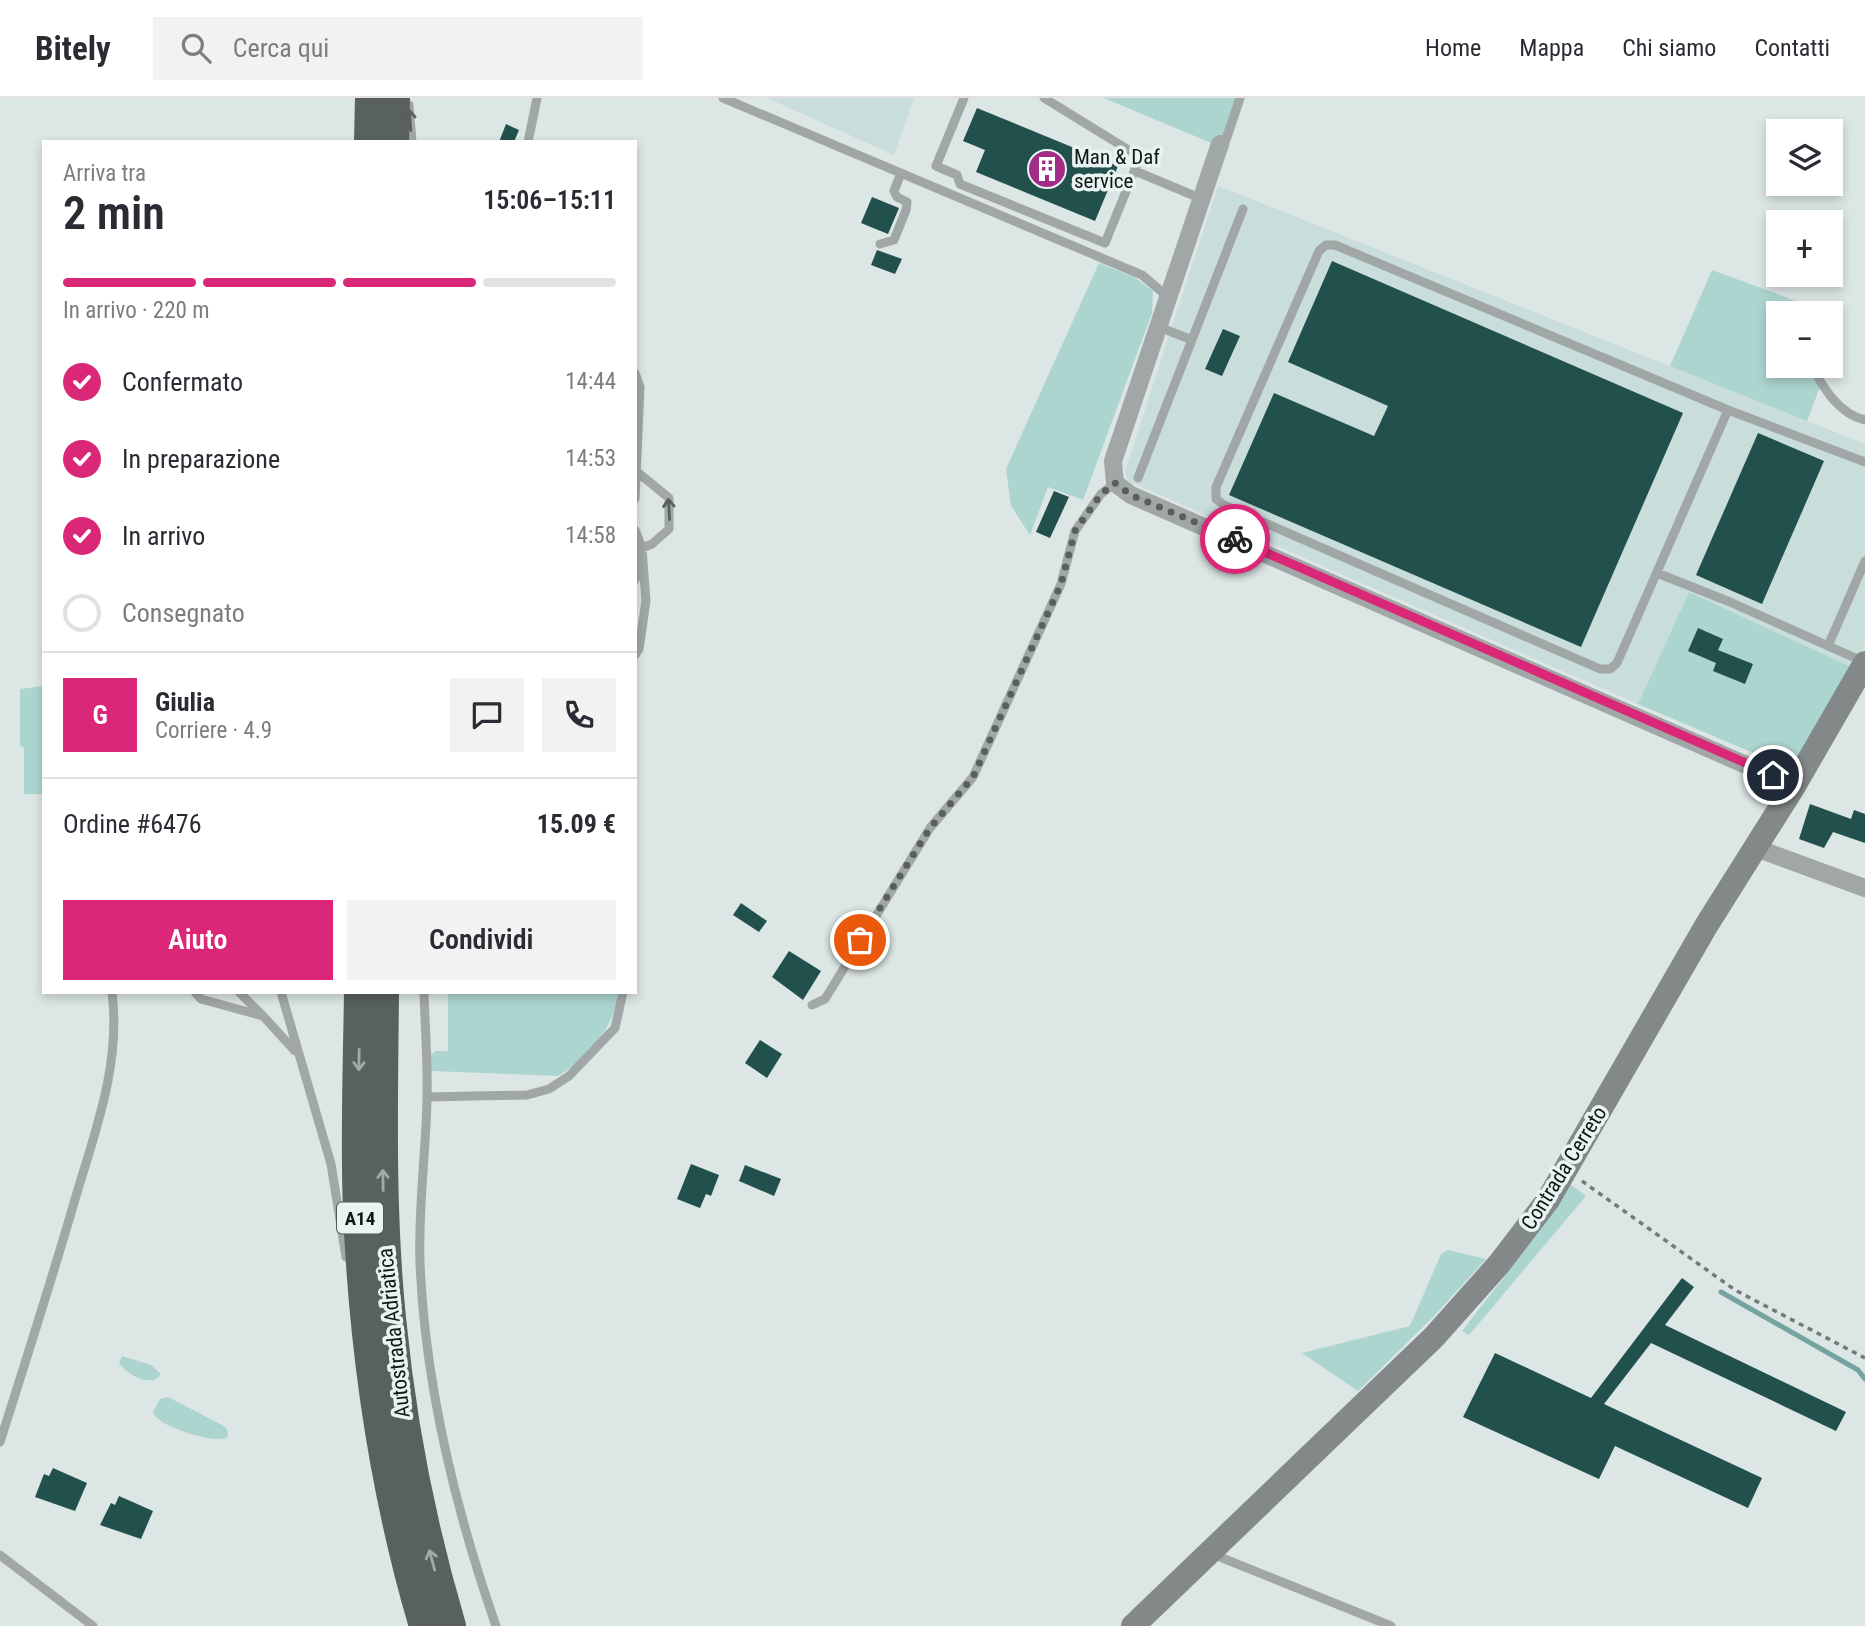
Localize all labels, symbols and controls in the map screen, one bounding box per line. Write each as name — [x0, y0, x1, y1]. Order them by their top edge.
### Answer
search box — [153, 17, 643, 80]
text: Bitely — [35, 29, 111, 68]
icon: search — [177, 29, 215, 67]
text: Cerca qui — [233, 33, 329, 63]
text: Home — [1425, 34, 1481, 62]
text: Mappa — [1519, 34, 1584, 62]
text: Chi siamo — [1622, 34, 1716, 62]
text: Contatti — [1754, 34, 1830, 62]
one-way arrow — [403, 109, 416, 132]
map controls — [1766, 119, 1843, 378]
button: layers — [1766, 119, 1843, 196]
place label: Man & Daf service — [1074, 145, 1160, 193]
building icon: Man & Daf service — [1026, 148, 1068, 190]
text: Arriva tra — [63, 160, 146, 187]
text: 15:06–15:11 — [483, 185, 616, 215]
text: 2 min — [63, 186, 165, 240]
button: + — [1766, 210, 1843, 287]
text: In arrivo · 220 m — [63, 297, 210, 324]
button: − — [1766, 301, 1843, 378]
icon: check — [63, 363, 101, 401]
text: Confermato — [122, 367, 243, 397]
text: 14:44 — [565, 368, 616, 395]
icon: check — [63, 440, 101, 478]
text: In preparazione — [122, 444, 280, 474]
text: 14:53 — [565, 445, 616, 472]
one-way arrow — [662, 498, 675, 521]
courier — [1200, 504, 1270, 574]
icon: check — [63, 517, 101, 555]
icon: bike — [1216, 520, 1254, 558]
text: In arrivo — [122, 521, 205, 551]
text: 14:58 — [565, 522, 616, 549]
text: Consegnato — [122, 598, 245, 628]
button: chat — [450, 678, 524, 752]
button: phone — [542, 678, 616, 752]
text: Giulia — [155, 687, 215, 717]
text: G — [92, 700, 108, 730]
text: Corriere · 4.9 — [155, 717, 272, 744]
pin — [1743, 745, 1803, 805]
icon: home — [1754, 756, 1792, 794]
text: Ordine #6476 — [63, 809, 202, 839]
text: 15.09 € — [537, 809, 616, 839]
button: Aiuto — [63, 900, 333, 980]
button: Condividi — [347, 900, 616, 980]
pin — [830, 910, 890, 970]
icon: bag — [841, 921, 879, 959]
one-way arrow — [352, 1049, 366, 1072]
street label: Contrada Cerreto — [1516, 1102, 1612, 1234]
one-way arrow — [376, 1168, 390, 1191]
road number: A14 — [337, 1202, 383, 1234]
street label: Autostrada Adriatica — [373, 1247, 415, 1419]
one-way arrow — [425, 1549, 438, 1572]

